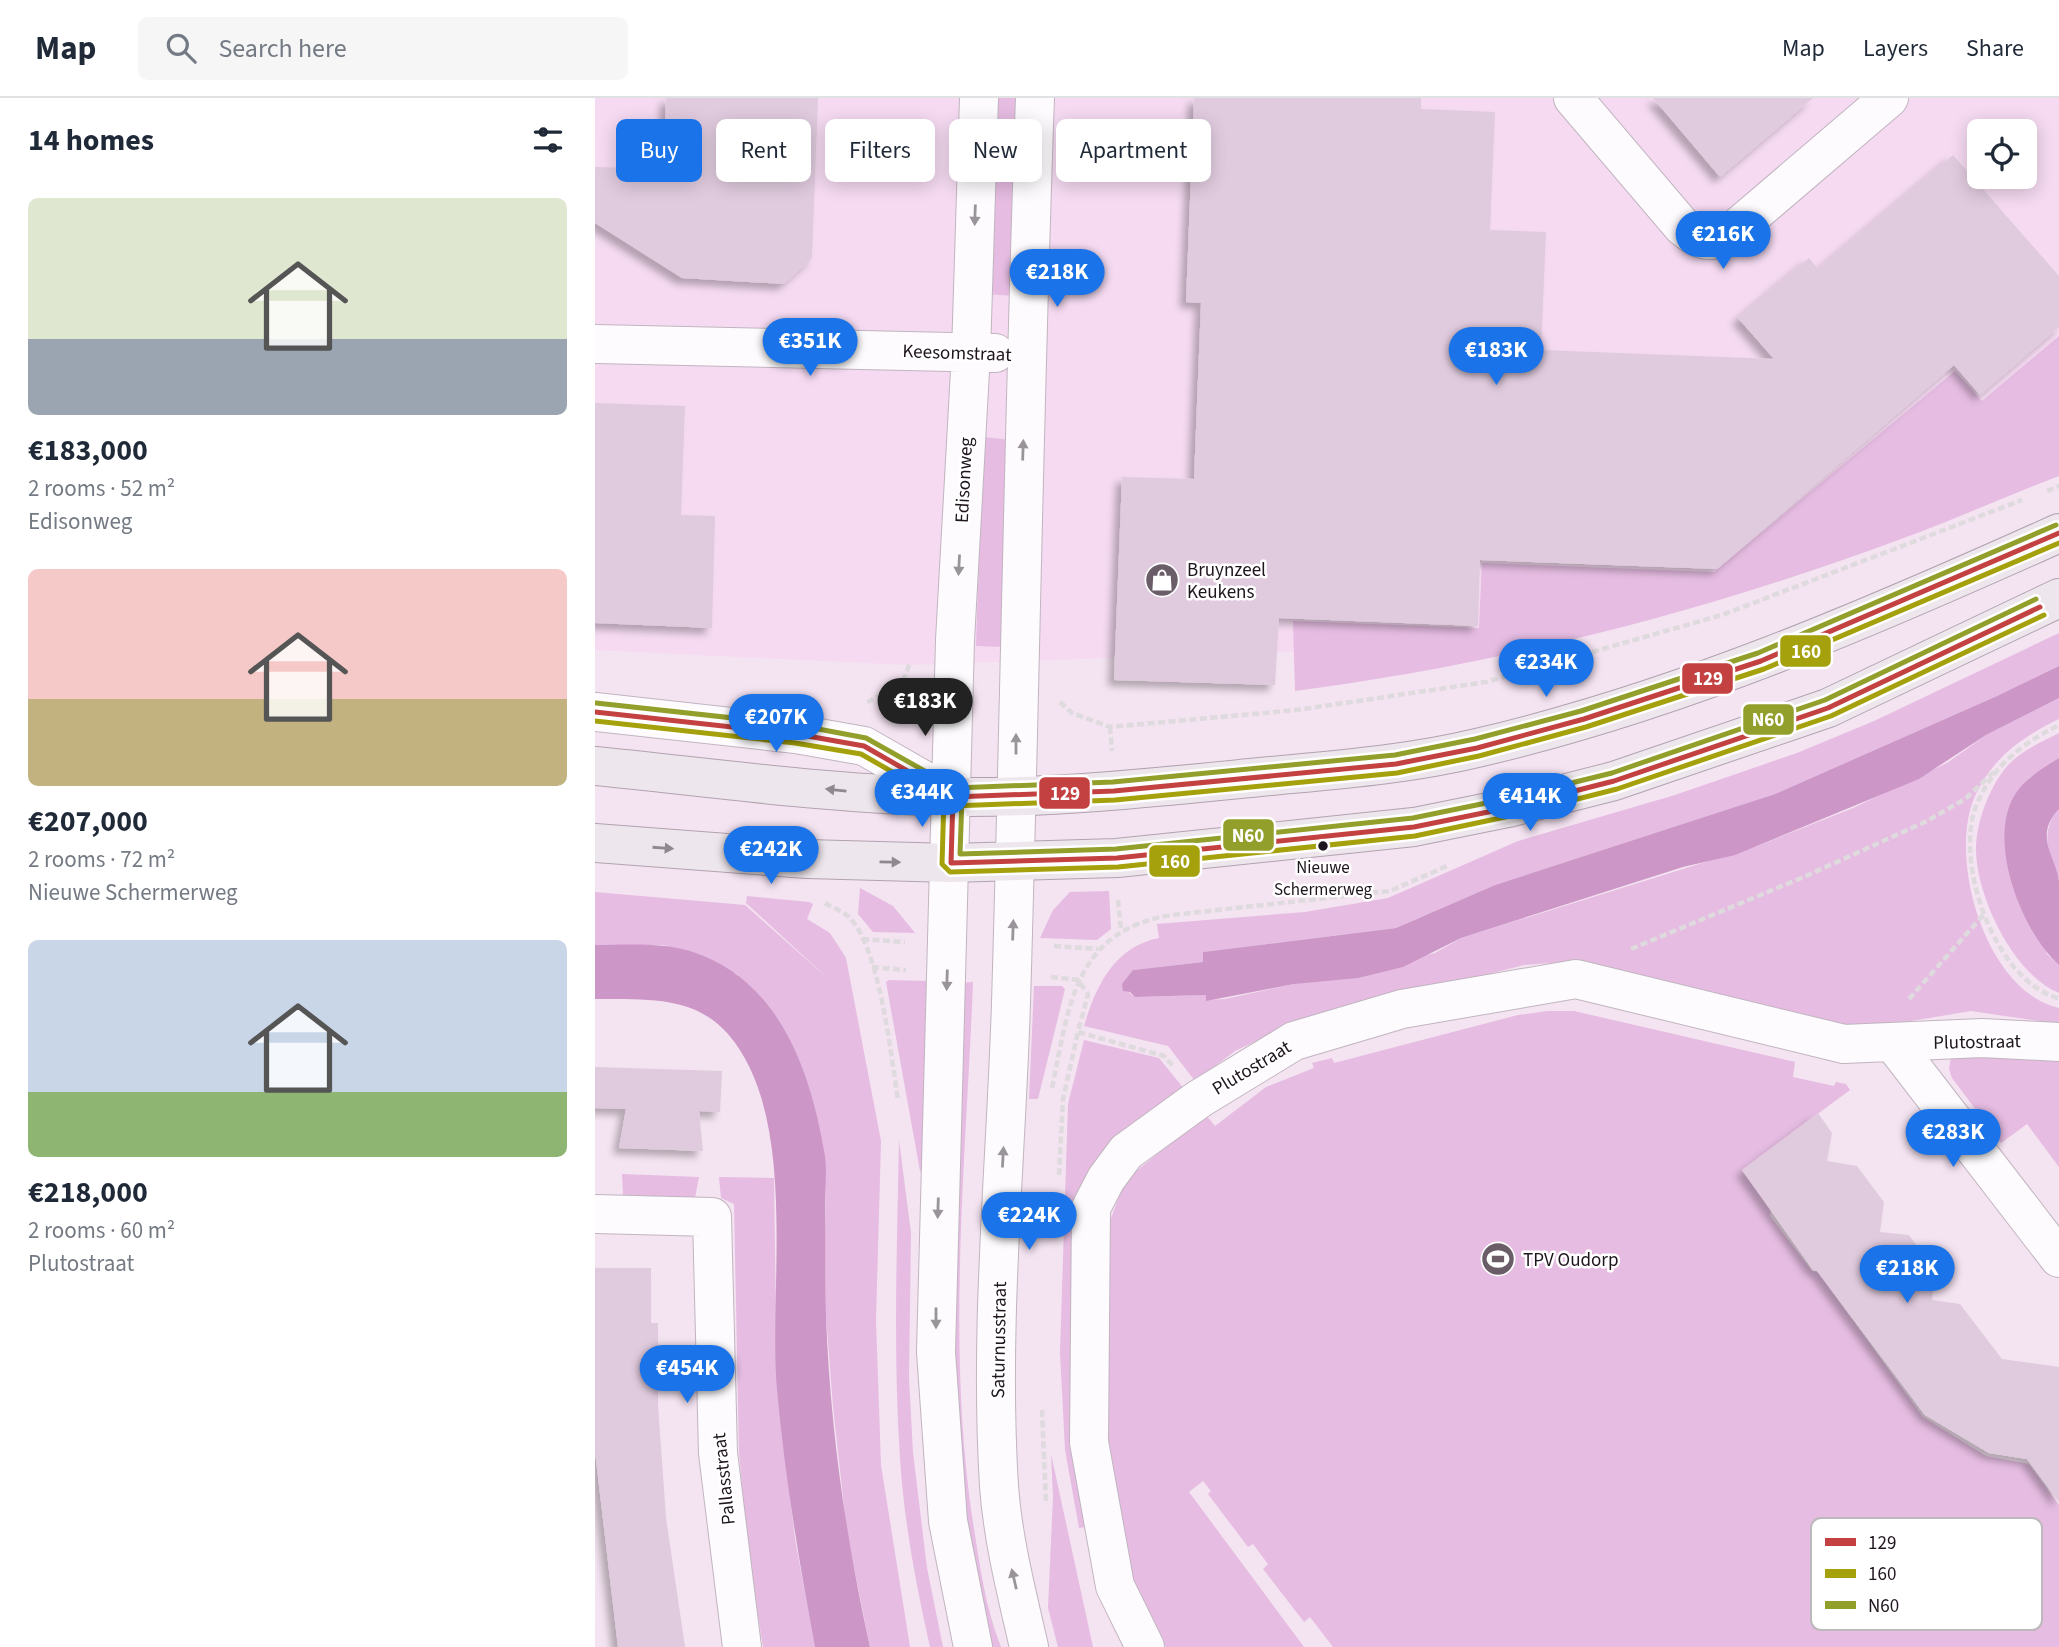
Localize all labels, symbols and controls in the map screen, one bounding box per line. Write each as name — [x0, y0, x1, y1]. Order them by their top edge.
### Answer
search box — [138, 17, 628, 80]
text: Map — [35, 25, 96, 72]
icon: search — [162, 29, 200, 67]
text: Search here — [218, 30, 347, 67]
text: Map — [1782, 31, 1825, 66]
text: Layers — [1863, 31, 1928, 66]
text: Share — [1966, 31, 2024, 66]
text: 14 homes — [28, 119, 154, 162]
chip: Buy — [616, 119, 702, 182]
chip: Rent — [716, 119, 811, 182]
chip: Filters — [825, 119, 935, 182]
chip: New — [949, 119, 1042, 182]
chip: Apartment — [1056, 119, 1211, 182]
map controls — [1967, 119, 2037, 189]
button: locate — [1967, 119, 2037, 189]
icon: filters — [529, 121, 567, 159]
one-way arrow — [970, 204, 981, 226]
pin: €216K — [1674, 212, 1772, 271]
text: €216K — [1692, 217, 1754, 250]
icon: home — [235, 243, 361, 369]
pin: €218K — [1008, 250, 1106, 309]
text: €218K — [1026, 255, 1088, 288]
pin: €351K — [761, 318, 859, 378]
text: €351K — [779, 324, 841, 357]
pin: €183K — [1447, 328, 1545, 387]
text: €183K — [1465, 333, 1527, 366]
street label: Keesomstraat — [902, 338, 1013, 369]
text: €183,000 — [28, 429, 148, 472]
street label: Edisonweg — [949, 436, 980, 524]
one-way arrow — [1018, 439, 1029, 461]
text: 2 rooms · 52 m² — [28, 472, 175, 505]
text: Edisonweg — [28, 505, 132, 538]
one-way arrow — [953, 554, 964, 576]
place label: Bruynzeel Keukens — [1187, 557, 1266, 606]
shop icon: Bruynzeel Keukens — [1143, 561, 1181, 599]
icon: home — [235, 614, 361, 740]
line badge: 160 — [1779, 634, 1832, 668]
text: 160 — [1791, 639, 1821, 666]
pin: €234K — [1497, 640, 1595, 699]
text: €234K — [1515, 645, 1577, 678]
line badge: 129 — [1681, 662, 1734, 695]
text: 129 — [1693, 666, 1723, 693]
pin: €183K — [876, 678, 974, 738]
text: €183K — [894, 684, 956, 717]
pin: €207K — [727, 694, 825, 754]
text: €207K — [745, 700, 807, 733]
line badge: N60 — [1742, 703, 1795, 736]
text: N60 — [1752, 707, 1784, 734]
one-way arrow — [1011, 733, 1022, 755]
pin: €344K — [873, 770, 971, 829]
pin: €414K — [1481, 774, 1579, 833]
text: €344K — [891, 775, 953, 808]
line badge: 129 — [1038, 776, 1091, 810]
text: €414K — [1499, 779, 1561, 812]
text: 129 — [1050, 781, 1080, 808]
one-way arrow — [825, 784, 847, 795]
text: €207,000 — [28, 800, 148, 843]
line badge: N60 — [1222, 818, 1275, 852]
text: N60 — [1232, 823, 1264, 850]
pin: €242K — [722, 826, 820, 886]
text: €242K — [740, 832, 802, 865]
marker: Nieuwe Schermerweg — [1316, 839, 1330, 853]
text: 2 rooms · 72 m² — [28, 843, 175, 876]
one-way arrow — [652, 843, 674, 854]
line badge: 160 — [1148, 844, 1201, 878]
text: 160 — [1160, 849, 1190, 876]
one-way arrow — [879, 856, 901, 868]
place label: Nieuwe Schermerweg — [1274, 856, 1372, 902]
text: Nieuwe Schermerweg — [28, 876, 238, 909]
one-way arrow — [1007, 918, 1018, 940]
one-way arrow — [941, 969, 952, 991]
icon: home — [235, 985, 361, 1111]
street label: Plutostraat — [1933, 1028, 2022, 1057]
street label: Plutostraat — [1207, 1034, 1297, 1102]
pin: €283K — [1904, 1110, 2002, 1169]
text: €283K — [1922, 1115, 1984, 1148]
one-way arrow — [998, 1146, 1009, 1168]
text: €218,000 — [28, 1171, 148, 1214]
pin: €224K — [980, 1192, 1078, 1252]
one-way arrow — [932, 1197, 943, 1219]
text: €224K — [998, 1198, 1060, 1231]
text: 2 rooms · 60 m² — [28, 1214, 175, 1247]
sports icon: TPV Oudorp — [1479, 1240, 1517, 1278]
pin: €218K — [1858, 1246, 1956, 1305]
text: Plutostraat — [28, 1247, 134, 1280]
place label: TPV Oudorp — [1523, 1247, 1618, 1274]
text: €218K — [1876, 1251, 1938, 1284]
street label: Saturnusstraat — [985, 1281, 1014, 1399]
one-way arrow — [930, 1307, 942, 1329]
pin: €454K — [638, 1346, 736, 1405]
text: €454K — [656, 1351, 718, 1384]
street label: Pallasstraat — [706, 1431, 743, 1526]
legend — [1811, 1518, 2042, 1630]
text: 129 — [1868, 1530, 1896, 1557]
text: 160 — [1868, 1561, 1896, 1588]
one-way arrow — [1008, 1568, 1019, 1590]
text: N60 — [1868, 1593, 1899, 1620]

